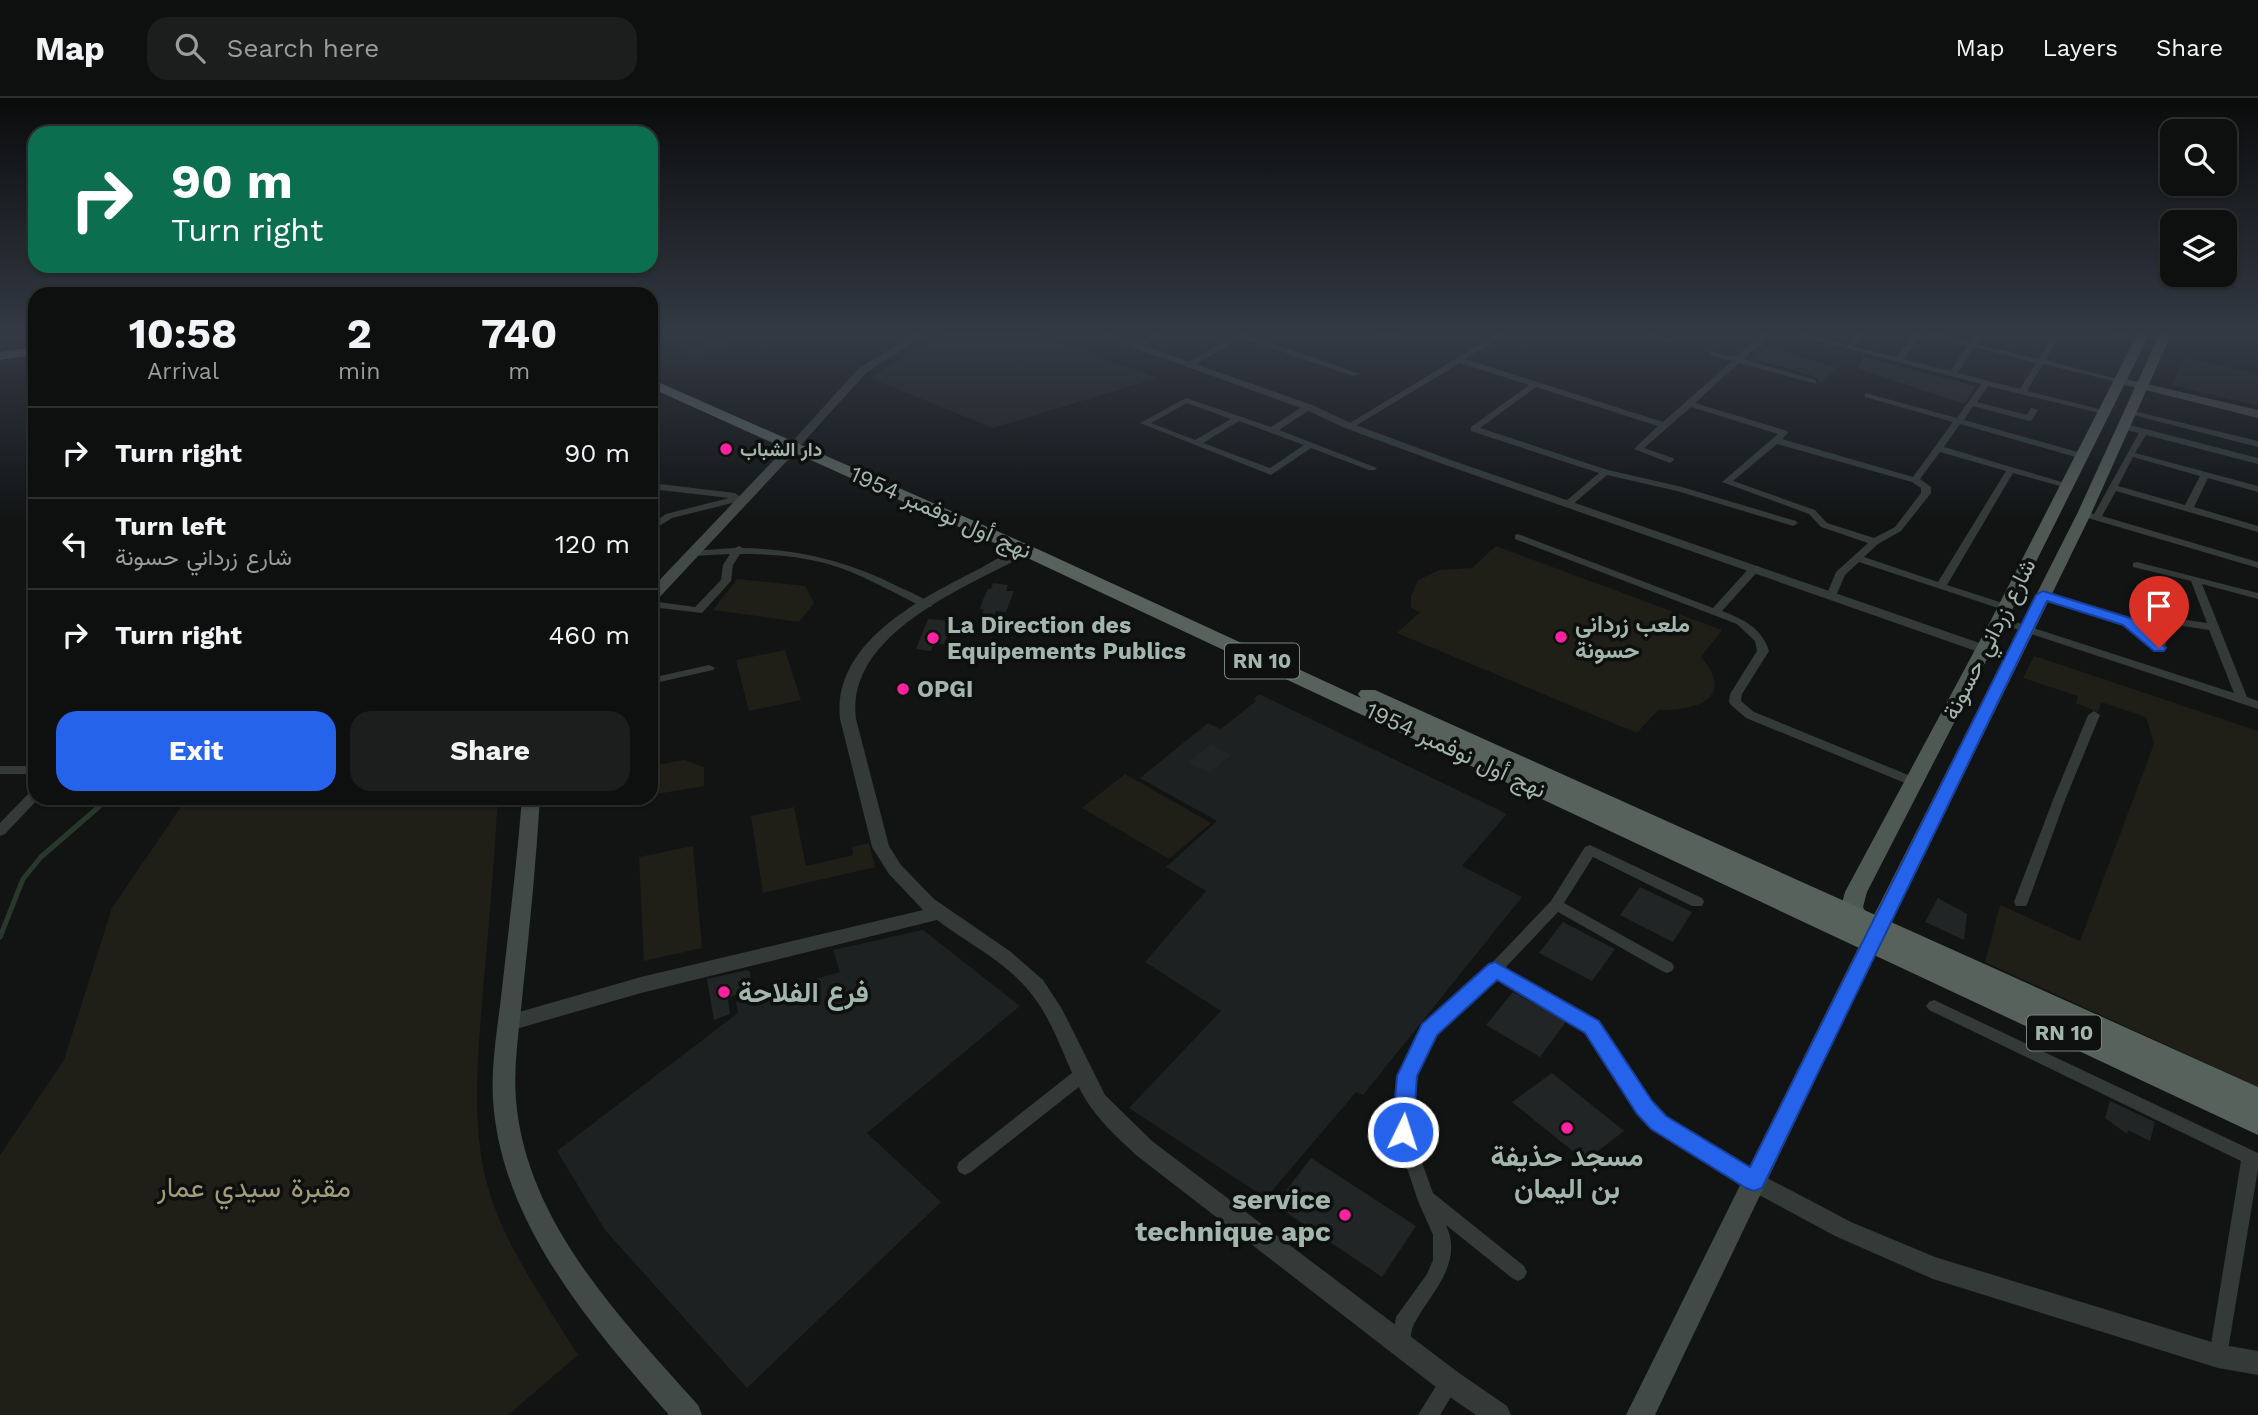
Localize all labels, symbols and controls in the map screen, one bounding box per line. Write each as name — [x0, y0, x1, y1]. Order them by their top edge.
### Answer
search box — [147, 17, 637, 80]
text: Map — [35, 29, 105, 68]
icon: search — [171, 29, 209, 67]
text: Search here — [227, 33, 379, 63]
text: Map — [1956, 34, 2004, 62]
text: Layers — [2042, 34, 2118, 62]
text: Share — [2156, 34, 2223, 62]
map controls — [2160, 119, 2237, 287]
button: search — [2160, 119, 2237, 196]
text: 90 m — [171, 152, 293, 210]
icon: right — [56, 154, 147, 245]
button: layers — [2160, 210, 2237, 287]
text: Turn right — [171, 211, 323, 249]
text: 10:58 — [129, 309, 237, 358]
text: 2 — [347, 309, 372, 358]
text: 740 — [481, 309, 557, 358]
text: Arrival — [147, 358, 219, 385]
text: min — [338, 358, 380, 385]
text: m — [508, 358, 530, 385]
icon: right — [56, 434, 94, 472]
text: Turn right — [115, 438, 242, 468]
text: 90 m — [564, 438, 630, 468]
place label: دار الشباب — [740, 438, 822, 462]
marker: دار الشباب — [718, 441, 734, 457]
street label: نهج أول نوفمبر 1954 — [845, 460, 1036, 566]
text: Turn left — [115, 511, 226, 541]
icon: left — [56, 525, 94, 563]
text: 120 m — [555, 529, 630, 559]
text: شارع زرداني حسونة — [115, 544, 292, 571]
street label: شارع زرداني حسونة — [1937, 554, 2046, 726]
pin — [2129, 576, 2189, 648]
icon: arrive — [2140, 587, 2178, 625]
place label: ملعب زرداني حسونة — [1575, 611, 1690, 665]
place label: La Direction des Equipements Publics — [947, 612, 1186, 665]
icon: right — [56, 616, 94, 654]
text: Turn right — [115, 620, 242, 650]
text: 460 m — [548, 620, 630, 650]
marker: ملعب زرداني حسونة — [1553, 629, 1569, 645]
marker: La Direction des Equipements Publics — [925, 630, 941, 646]
road number: RN 10 — [1225, 644, 1299, 678]
place label: OPGI — [917, 676, 973, 703]
marker: OPGI — [895, 681, 911, 697]
street label: نهج أول نوفمبر 1954 — [1361, 697, 1550, 806]
button: Exit — [56, 711, 336, 791]
button: Share — [350, 711, 630, 791]
place label: فرع الفلاحة — [738, 976, 869, 1011]
marker: فرع الفلاحة — [716, 984, 732, 1000]
road number: RN 10 — [2027, 1016, 2101, 1051]
position arrow — [1366, 1095, 1440, 1169]
marker: مسجد حذيفة بن اليمان — [1559, 1120, 1575, 1136]
place label: مسجد حذيفة بن اليمان — [1490, 1140, 1644, 1205]
park label: مقبرة سيدي عمار — [156, 1171, 351, 1210]
place label: service technique apc — [1135, 1183, 1331, 1248]
marker: service technique apc — [1337, 1207, 1353, 1223]

